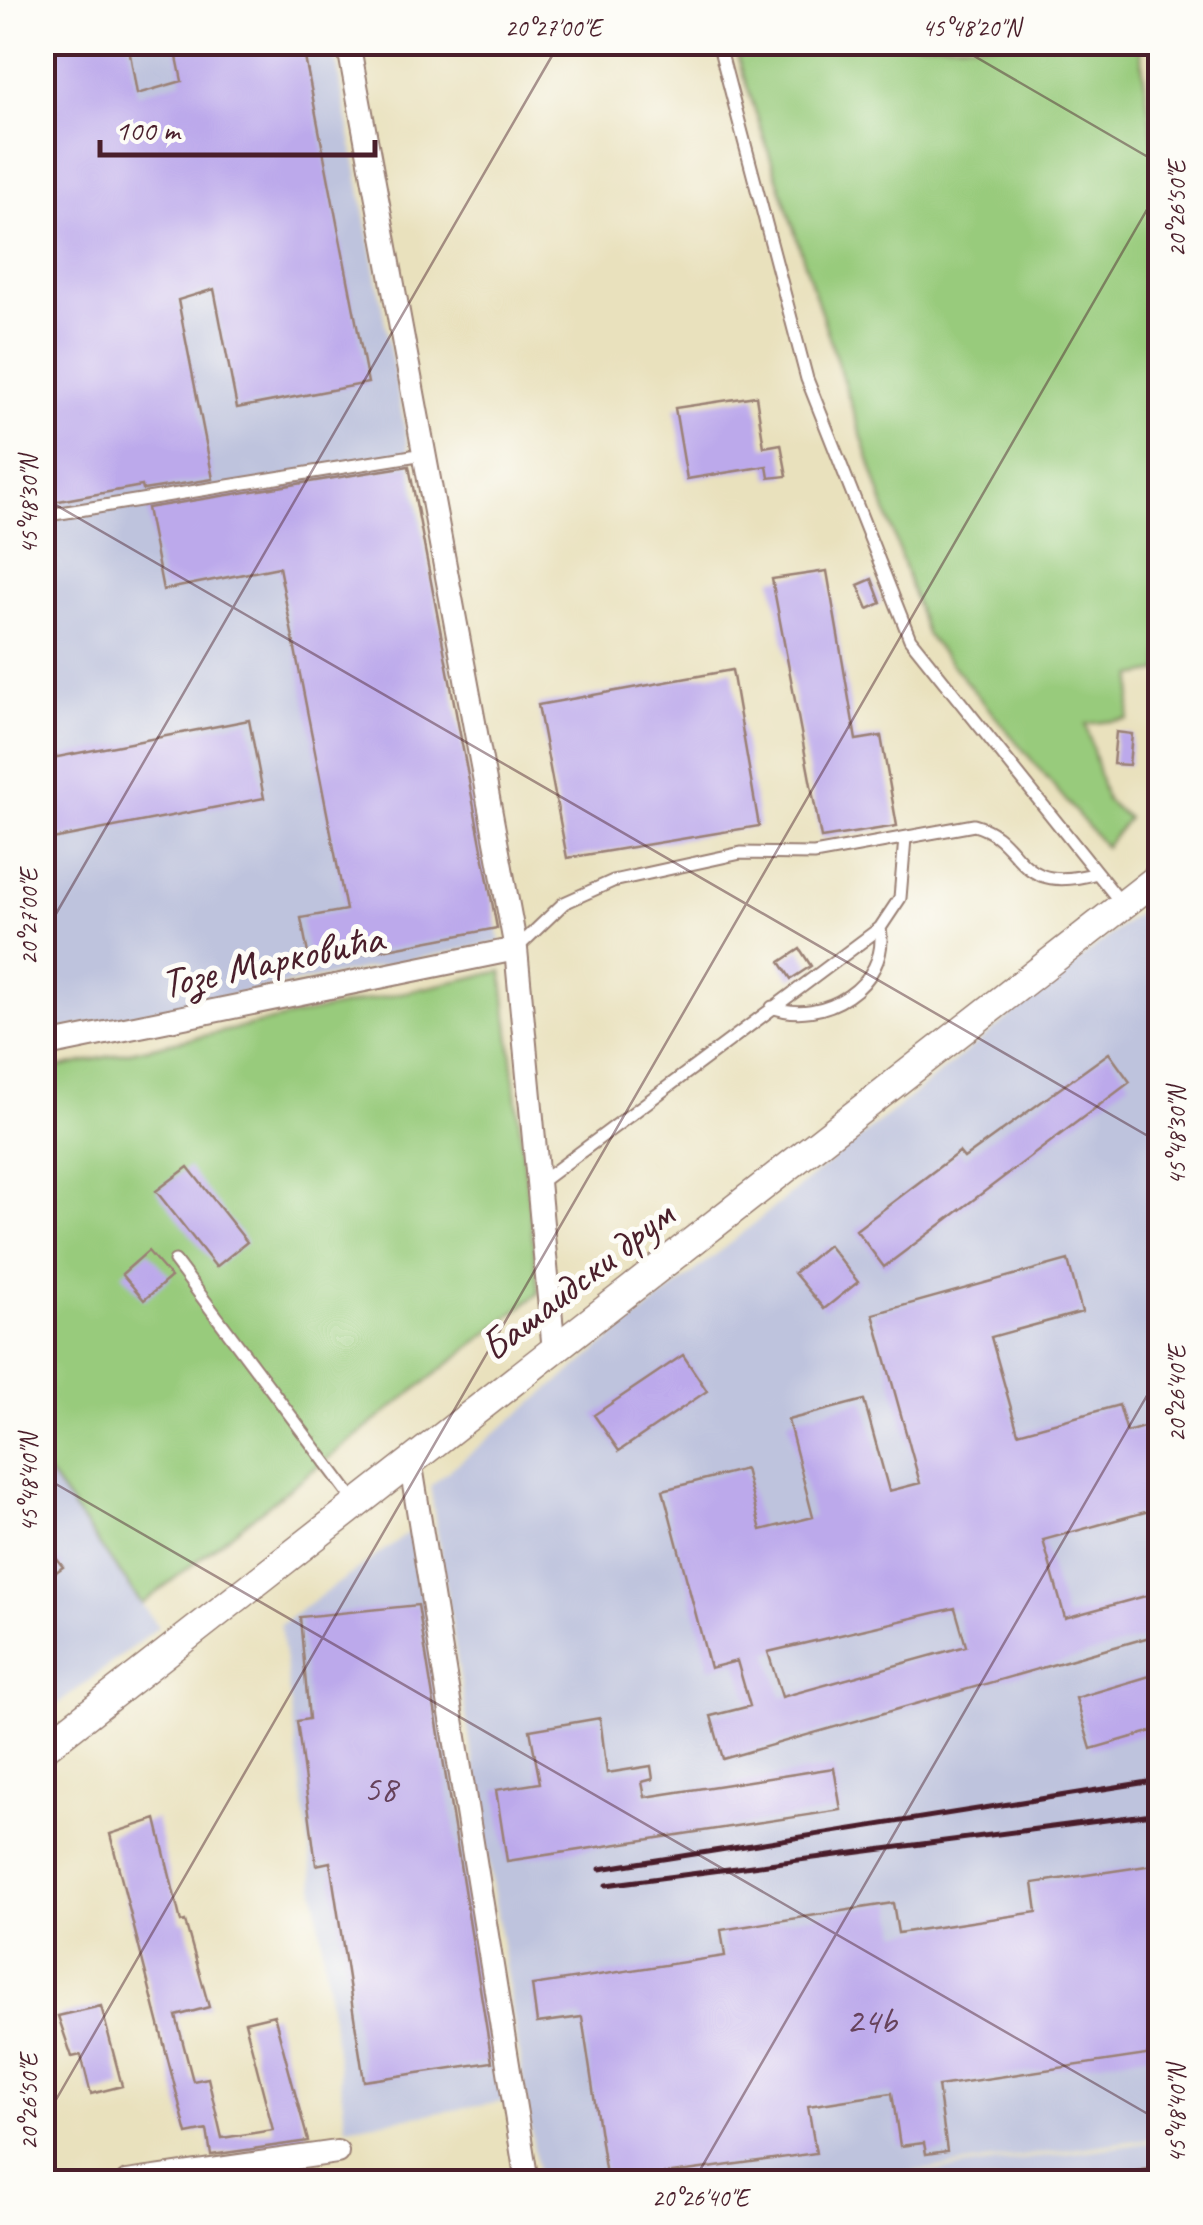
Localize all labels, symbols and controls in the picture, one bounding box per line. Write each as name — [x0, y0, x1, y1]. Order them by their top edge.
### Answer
text: 20°27'00"E — [505, 12, 604, 44]
text: 45°48'20"N — [922, 12, 1024, 44]
scale bar — [100, 95, 375, 157]
text: 100 m — [115, 111, 182, 149]
text: 20°26'50"E — [1161, 158, 1193, 257]
text: 45°48'30"N — [13, 452, 45, 554]
text: 20°27'00"E — [13, 866, 45, 965]
street label: Тозе Марковића — [156, 911, 390, 1010]
text: 45°48'30"N — [1161, 1083, 1193, 1185]
street label: Башаидски друм — [469, 1187, 686, 1373]
text: 20°26'40"E — [1161, 1343, 1193, 1442]
text: 45°48'40"N — [13, 1430, 45, 1532]
house number: 58 — [363, 1765, 401, 1812]
house number: 24b — [846, 1997, 899, 2044]
text: 20°26'50"E — [13, 2051, 45, 2150]
text: 45°48'40"N — [1161, 2061, 1193, 2163]
text: 20°26'40"E — [652, 2182, 751, 2214]

